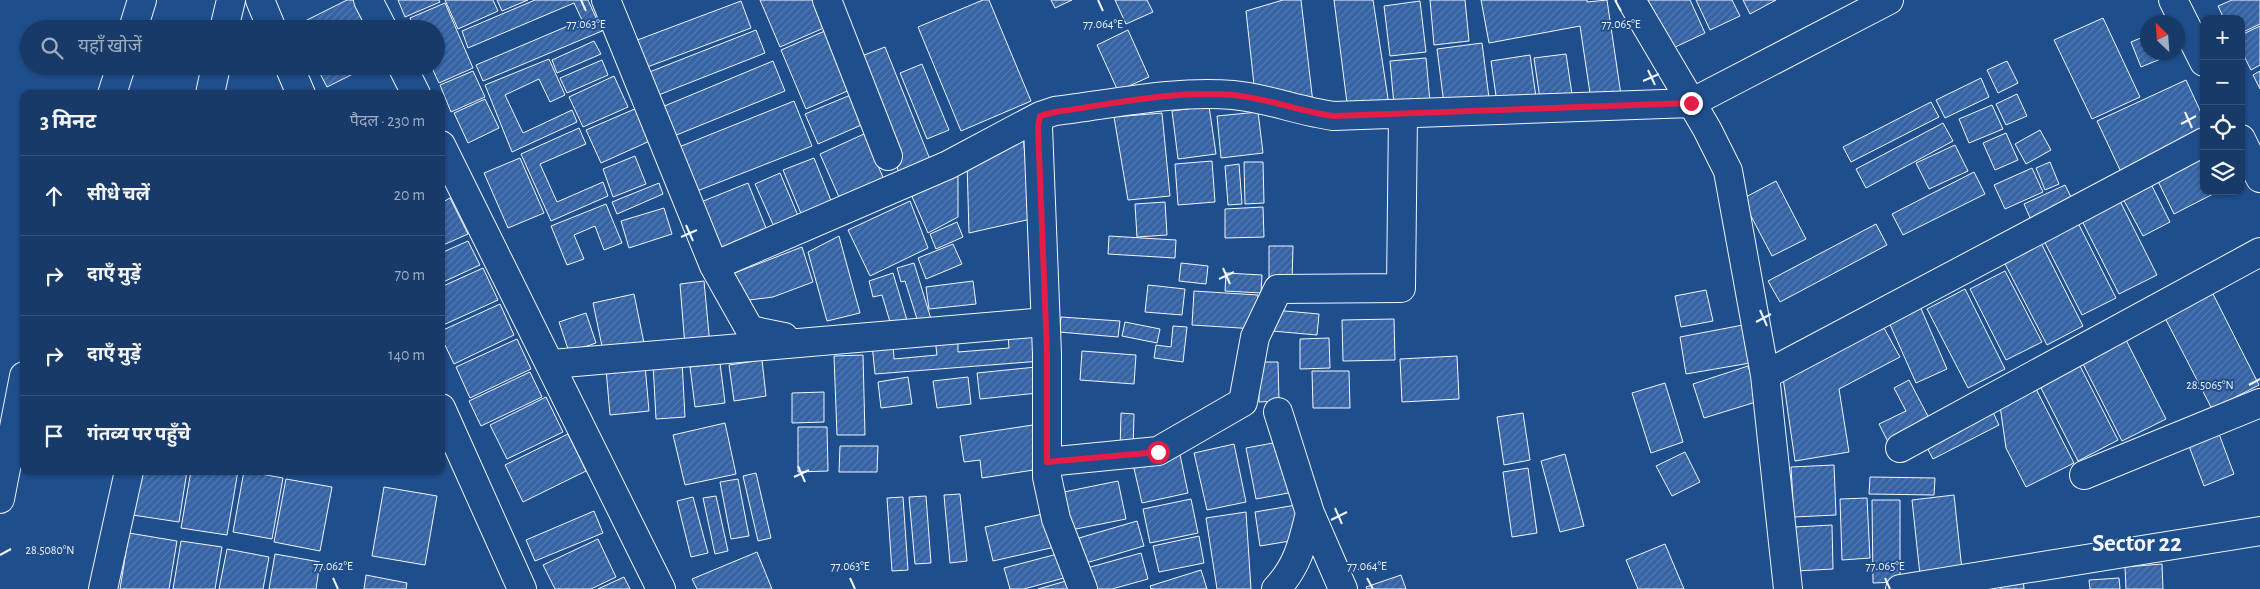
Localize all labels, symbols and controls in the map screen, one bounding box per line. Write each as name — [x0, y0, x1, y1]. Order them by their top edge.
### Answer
north arrow — [2140, 15, 2185, 60]
map controls — [2200, 15, 2245, 195]
button: + — [2200, 15, 2245, 60]
text: 77.063°E — [567, 18, 606, 30]
text: 77.064°E — [1083, 18, 1123, 30]
text: 77.065°E — [1601, 18, 1641, 30]
search box — [20, 20, 445, 75]
icon: search — [38, 34, 66, 62]
text: यहाँ खोजें — [78, 37, 142, 56]
button: − — [2200, 60, 2245, 105]
route end — [1680, 92, 1703, 115]
button: locate — [2200, 105, 2245, 150]
text: 3 मिनट — [40, 111, 96, 132]
text: पैदल · 230 m — [350, 113, 425, 129]
button: layers — [2200, 150, 2245, 195]
icon: ahead — [40, 182, 68, 210]
text: सीधे चलें — [87, 185, 150, 204]
text: 20 m — [394, 187, 425, 203]
icon: right — [40, 262, 68, 290]
text: दाएँ मुड़ें — [87, 265, 141, 284]
text: 70 m — [394, 267, 425, 283]
icon: right — [40, 342, 68, 370]
text: दाएँ मुड़ें — [87, 345, 141, 364]
text: 140 m — [388, 347, 425, 363]
text: 28.5065°N — [2186, 379, 2234, 391]
icon: arrive — [40, 422, 68, 450]
text: गंतव्य पर पहुँचे — [87, 425, 190, 444]
route start — [1147, 441, 1170, 464]
district label: Sector 22 — [2092, 531, 2182, 556]
text: 28.5080°N — [26, 544, 74, 556]
text: 77.062°E — [313, 560, 353, 572]
text: 77.063°E — [831, 560, 870, 572]
text: 77.064°E — [1347, 560, 1387, 572]
text: 77.065°E — [1865, 560, 1905, 572]

